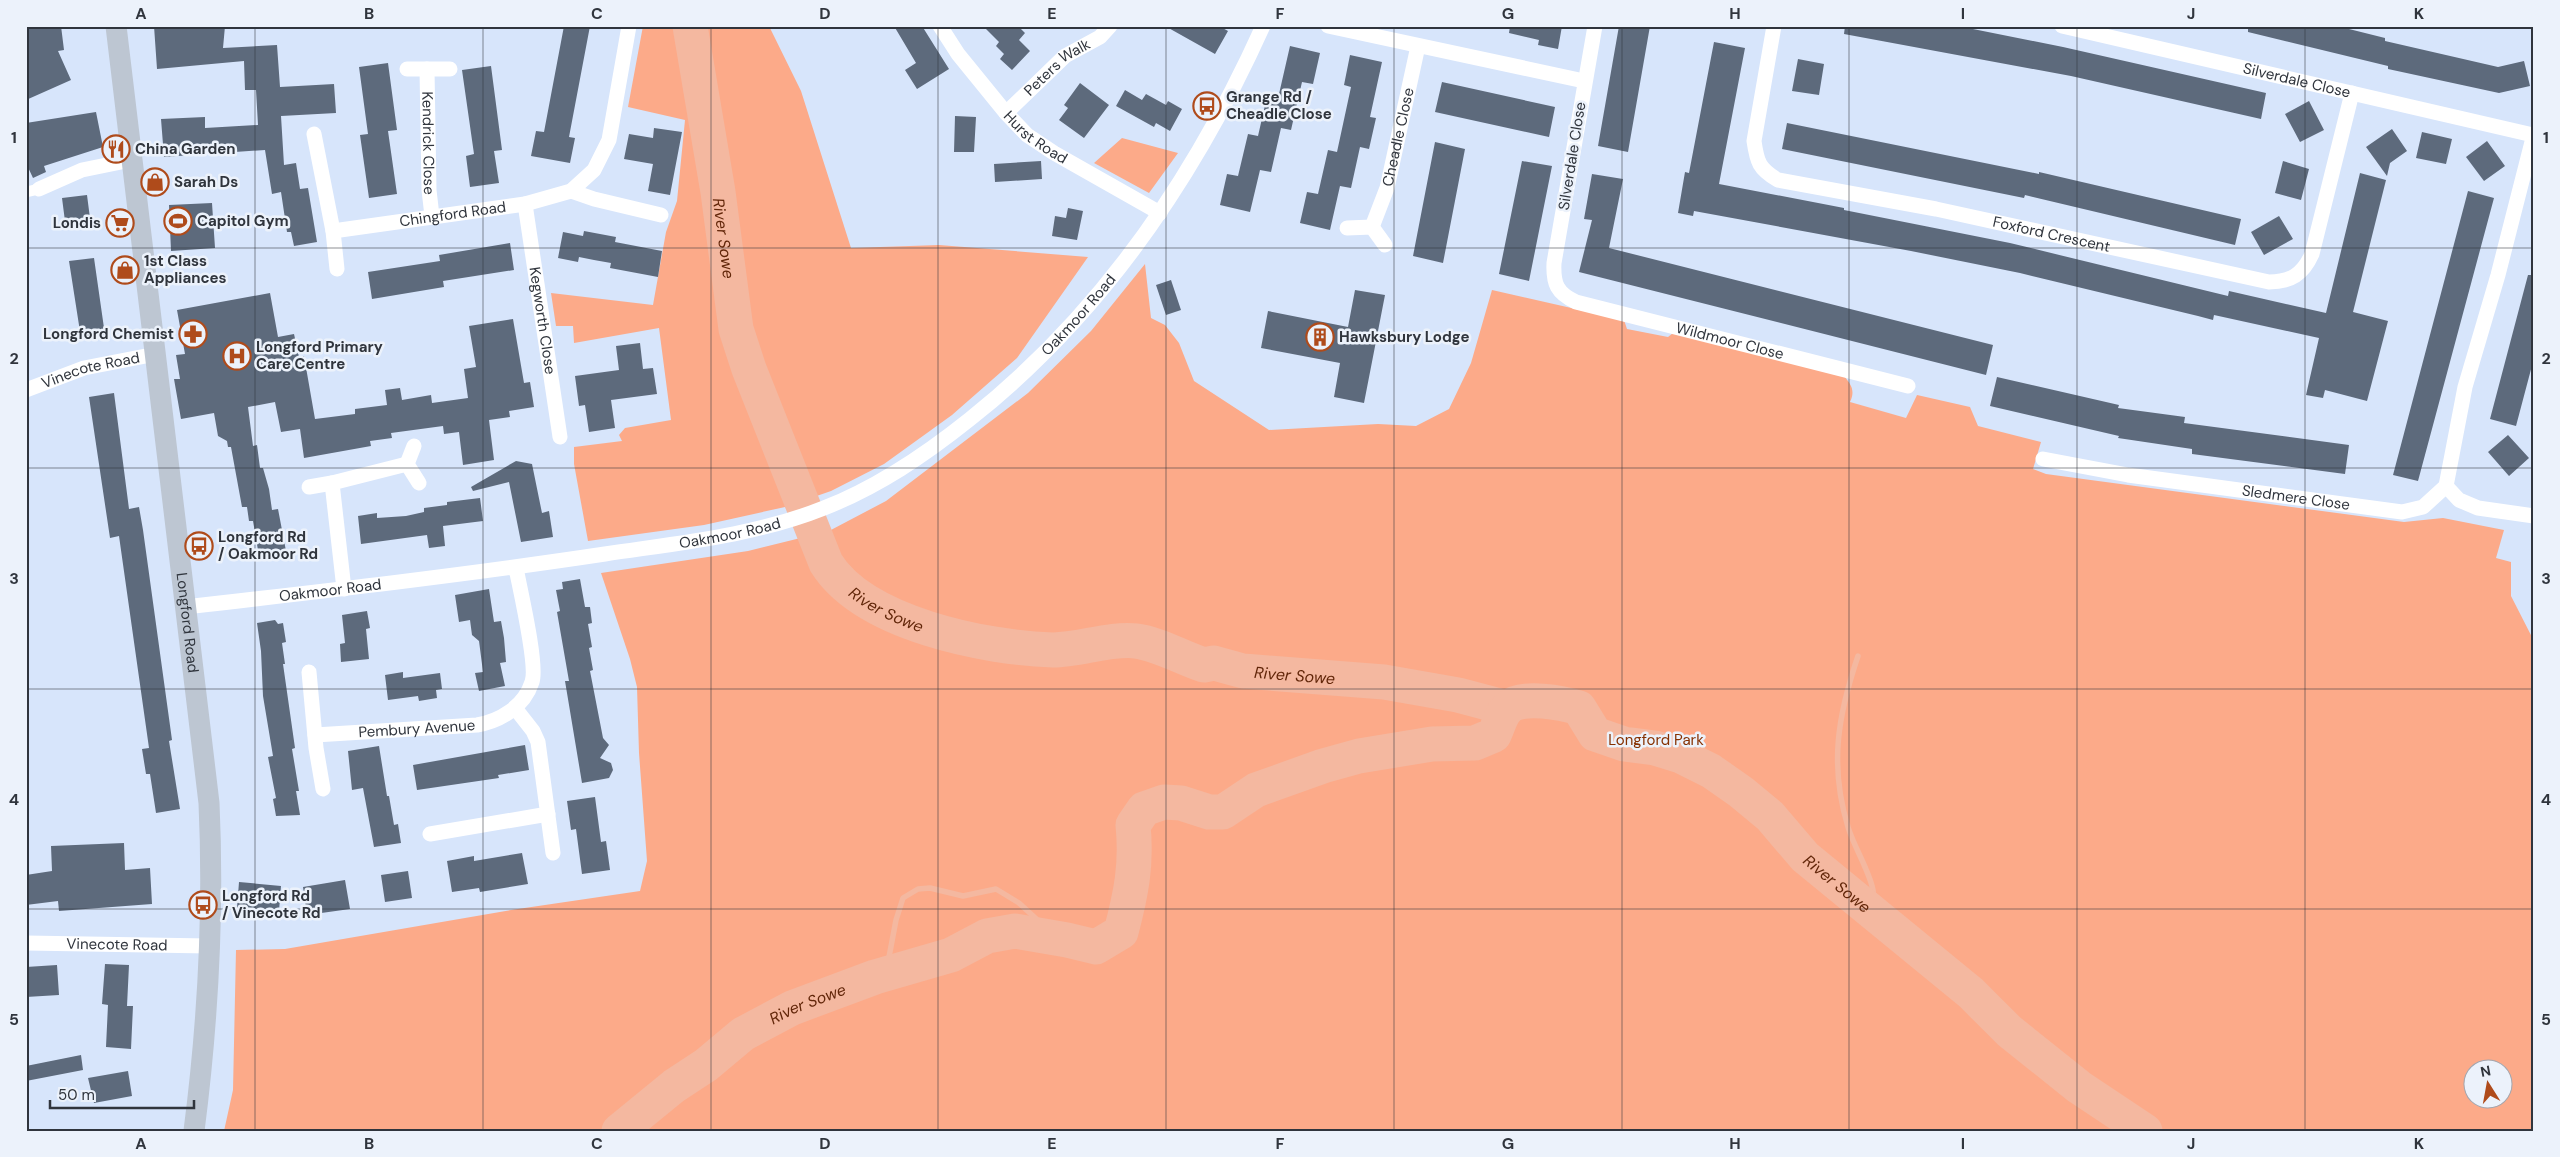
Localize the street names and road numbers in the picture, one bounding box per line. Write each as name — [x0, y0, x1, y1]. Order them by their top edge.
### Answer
street label: Peters Walk — [1020, 34, 1094, 100]
street label: Silverdale Close — [2241, 58, 2352, 102]
street label: Cheadle Close — [1378, 86, 1419, 188]
street label: Kendrick Close — [417, 91, 439, 196]
street label: Silverdale Close — [1554, 100, 1590, 212]
street label: Hurst Road — [999, 106, 1071, 169]
street label: Chingford Road — [398, 197, 507, 232]
street label: Foxford Crescent — [1991, 212, 2112, 257]
street label: Kegworth Close — [525, 266, 560, 376]
street label: Oakmoor Road — [1037, 270, 1120, 360]
street label: Wildmoor Close — [1674, 318, 1786, 364]
street label: Vinecote Road — [39, 347, 141, 393]
street label: Sledmere Close — [2241, 480, 2351, 515]
street label: Oakmoor Road — [678, 513, 783, 553]
street label: Longford Road — [172, 571, 203, 674]
street label: Oakmoor Road — [278, 574, 382, 606]
street label: Pembury Avenue — [358, 715, 476, 742]
street label: Vinecote Road — [66, 934, 168, 955]

